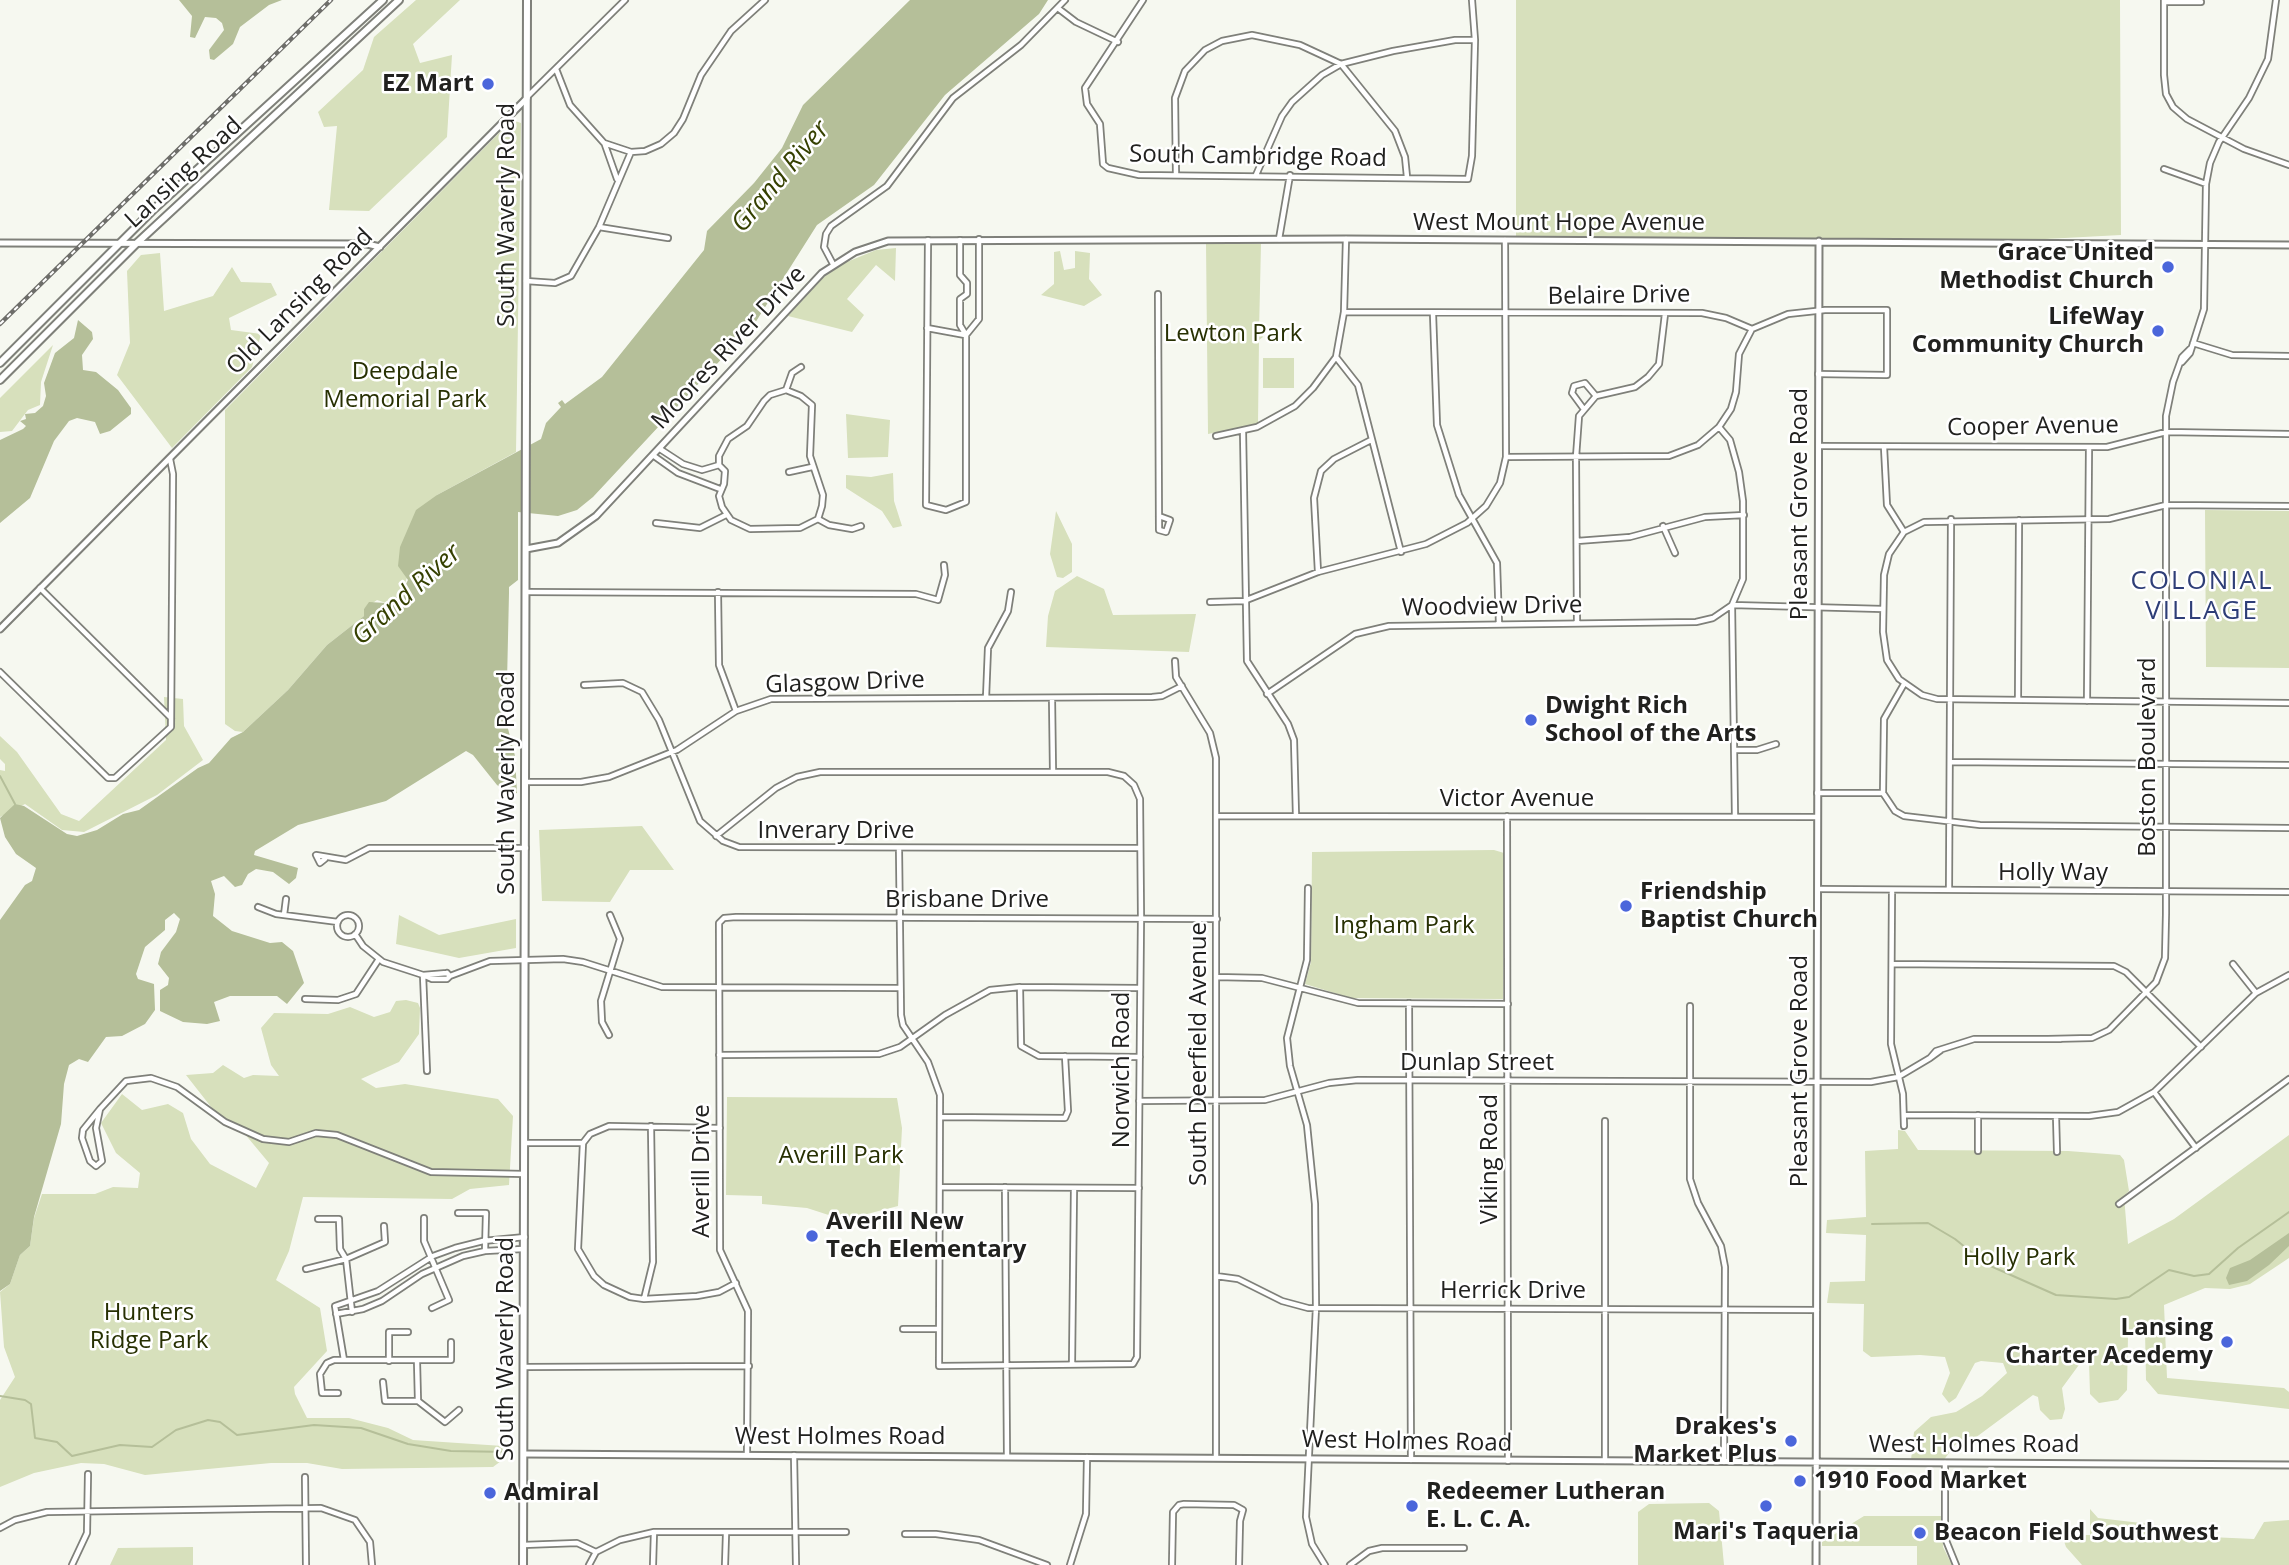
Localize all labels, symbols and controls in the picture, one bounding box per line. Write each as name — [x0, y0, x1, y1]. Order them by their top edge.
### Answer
place label: EZ Mart — [382, 70, 474, 98]
marker: EZ Mart — [480, 76, 496, 92]
street label: South Waverly Road — [493, 103, 521, 327]
street label: Lansing Road — [120, 112, 248, 234]
water label: Grand River — [725, 115, 837, 239]
street label: South Cambridge Road — [1129, 140, 1387, 174]
street label: West Mount Hope Avenue — [1413, 209, 1705, 237]
street label: Old Lansing Road — [221, 223, 379, 381]
place label: Grace United Methodist Church — [1939, 239, 2154, 295]
marker: Grace United Methodist Church — [2160, 259, 2176, 275]
street label: Moores River Drive — [646, 260, 812, 436]
street label: Belaire Drive — [1547, 280, 1691, 312]
place label: LifeWay Community Church — [1912, 303, 2144, 359]
park label: Lewton Park — [1164, 320, 1302, 348]
marker: LifeWay Community Church — [2150, 323, 2166, 339]
park label: Deepdale Memorial Park — [323, 358, 487, 414]
street label: Pleasant Grove Road — [1786, 388, 1814, 620]
street label: Cooper Avenue — [1947, 411, 2119, 443]
water label: Grand River — [346, 538, 468, 652]
district label: COLONIAL VILLAGE — [2131, 566, 2273, 628]
street label: Woodview Drive — [1401, 591, 1583, 623]
street label: Boston Boulevard — [2134, 657, 2162, 857]
street label: Glasgow Drive — [765, 666, 925, 700]
street label: South Waverly Road — [493, 671, 521, 895]
place label: Dwight Rich School of the Arts — [1545, 692, 1756, 748]
marker: Dwight Rich School of the Arts — [1523, 712, 1539, 728]
street label: Victor Avenue — [1440, 785, 1594, 813]
street label: Inverary Drive — [758, 817, 914, 845]
street label: Holly Way — [1998, 859, 2108, 887]
place label: Friendship Baptist Church — [1640, 878, 1818, 934]
street label: Brisbane Drive — [885, 886, 1049, 914]
marker: Friendship Baptist Church — [1618, 898, 1634, 914]
park label: Ingham Park — [1333, 912, 1475, 940]
street label: South Deerfield Avenue — [1185, 922, 1213, 1186]
street label: Pleasant Grove Road — [1786, 955, 1814, 1187]
street label: Norwich Road — [1108, 992, 1136, 1148]
street label: Dunlap Street — [1400, 1049, 1554, 1077]
street label: Viking Road — [1476, 1094, 1504, 1224]
street label: Averill Drive — [688, 1104, 716, 1238]
park label: Averill Park — [778, 1142, 904, 1170]
place label: Averill New Tech Elementary — [826, 1208, 1026, 1264]
marker: Averill New Tech Elementary — [804, 1228, 820, 1244]
street label: South Waverly Road — [492, 1237, 520, 1461]
park label: Holly Park — [1963, 1244, 2075, 1272]
street label: Herrick Drive — [1440, 1277, 1586, 1305]
park label: Hunters Ridge Park — [90, 1299, 208, 1355]
place label: Lansing Charter Acedemy — [2005, 1314, 2213, 1370]
marker: Lansing Charter Acedemy — [2219, 1334, 2235, 1350]
place label: Drakes's Market Plus — [1633, 1413, 1777, 1469]
street label: West Holmes Road — [735, 1423, 945, 1451]
street label: West Holmes Road — [1301, 1426, 1513, 1458]
street label: West Holmes Road — [1869, 1431, 2079, 1459]
marker: Drakes's Market Plus — [1783, 1433, 1799, 1449]
place label: 1910 Food Market — [1814, 1467, 2027, 1495]
marker: 1910 Food Market — [1792, 1473, 1808, 1489]
place label: Redeemer Lutheran E. L. C. A. — [1426, 1478, 1665, 1534]
place label: Admiral — [504, 1479, 599, 1507]
marker: Admiral — [482, 1485, 498, 1501]
marker: Redeemer Lutheran E. L. C. A. — [1404, 1498, 1420, 1514]
marker: Mari's Taqueria — [1758, 1498, 1774, 1514]
place label: Mari's Taqueria — [1673, 1518, 1859, 1546]
place label: Beacon Field Southwest — [1934, 1519, 2219, 1547]
marker: Beacon Field Southwest — [1912, 1525, 1928, 1541]

